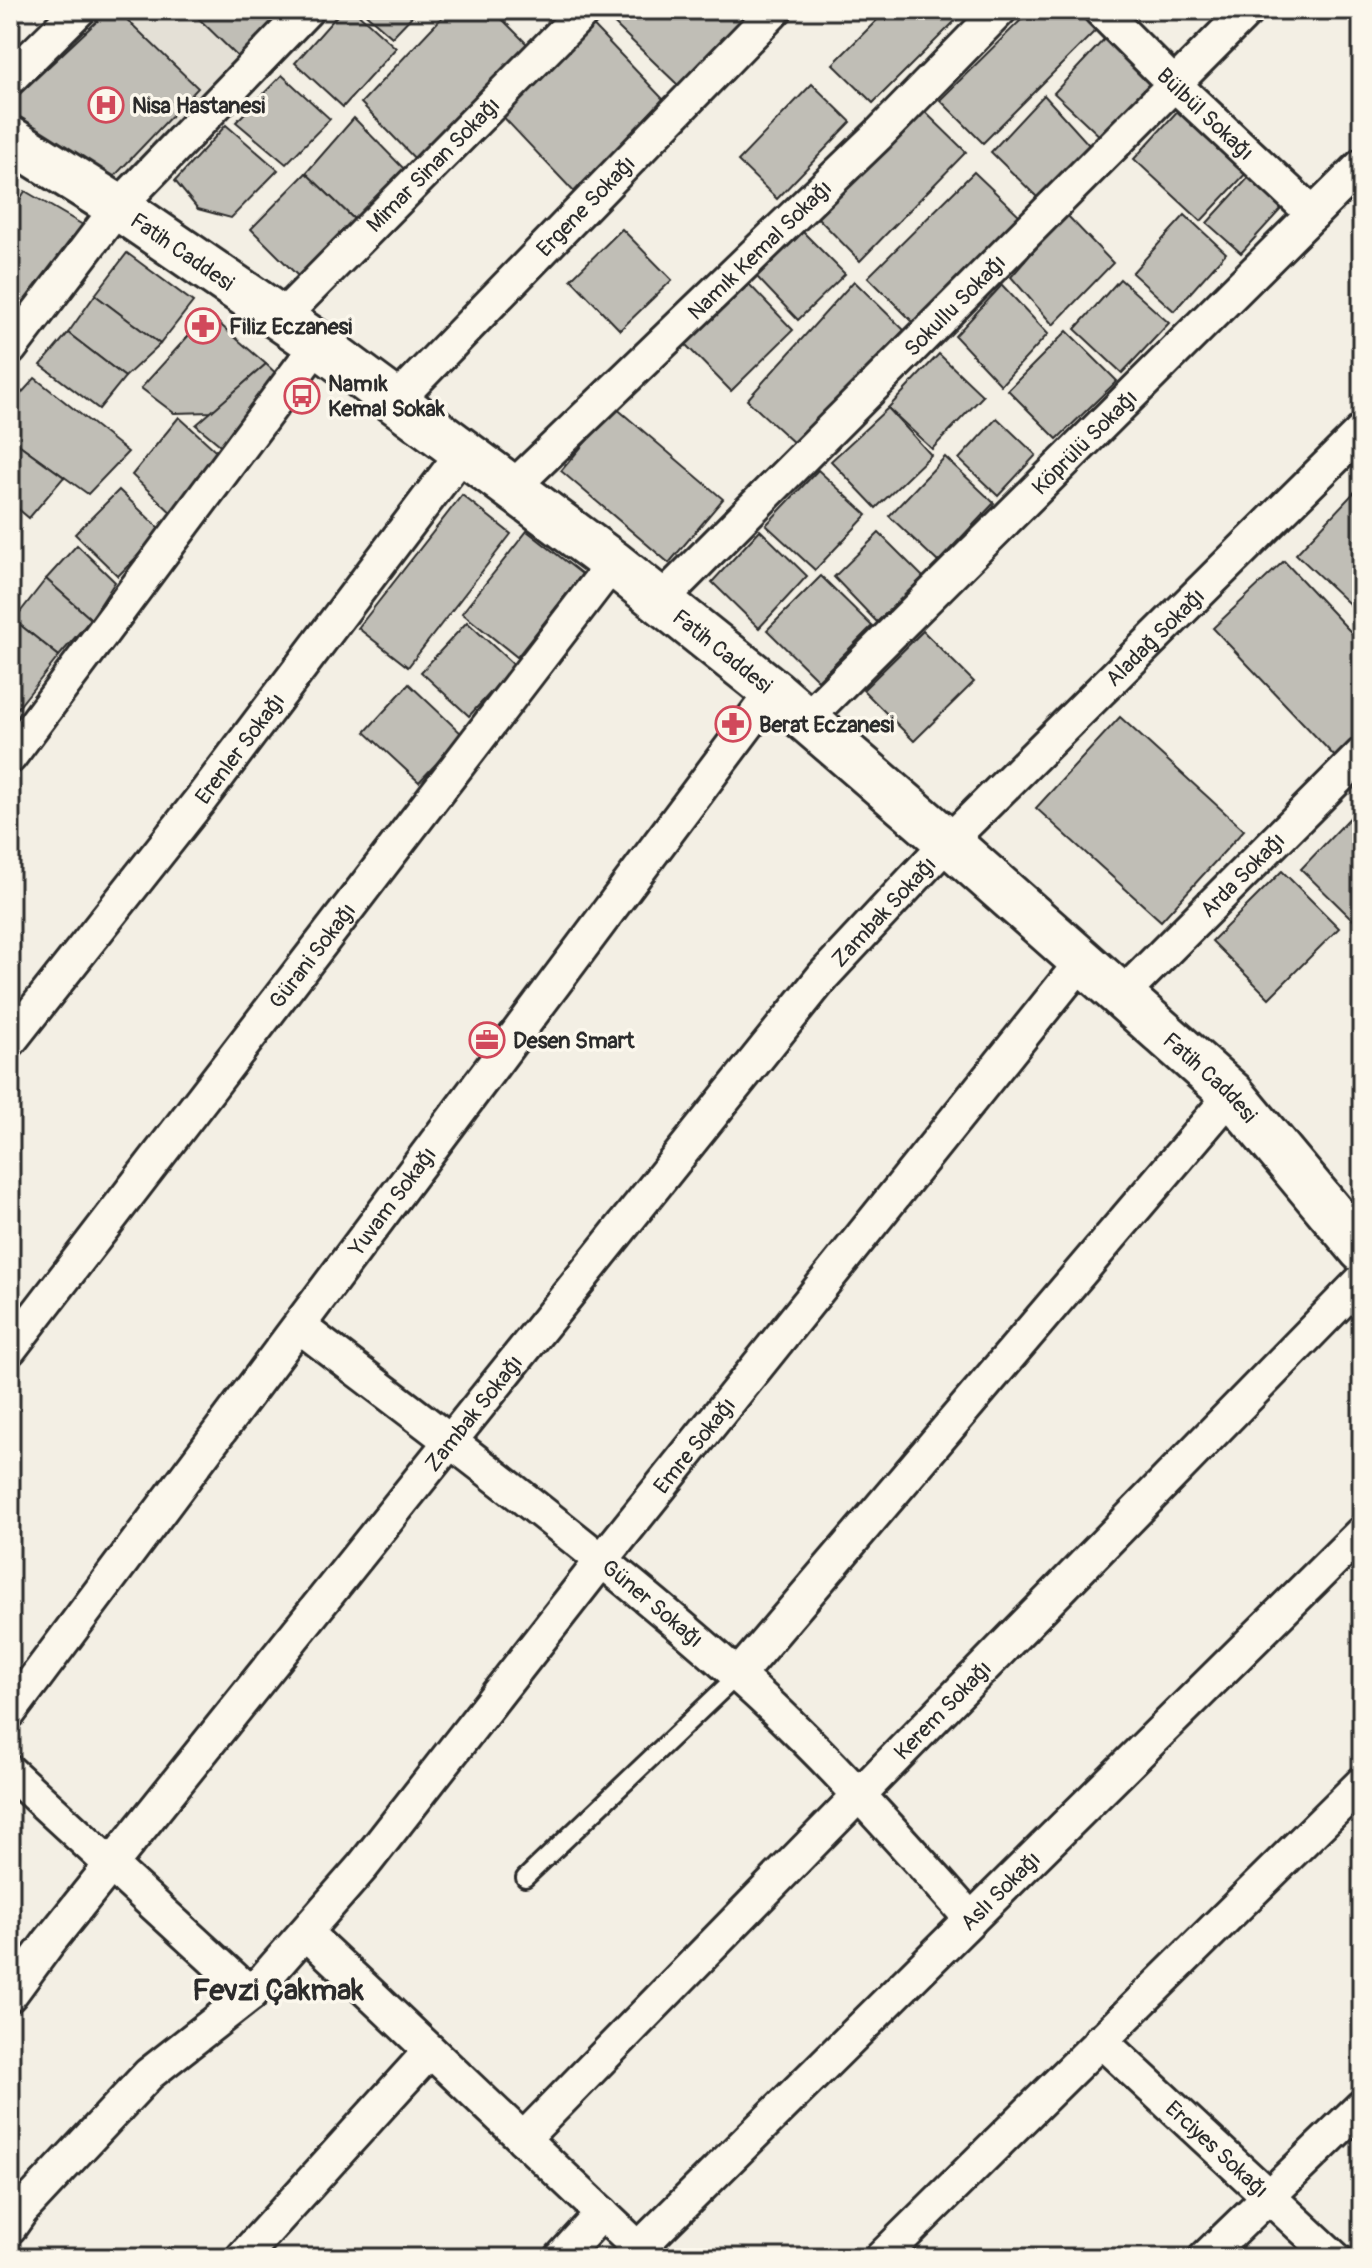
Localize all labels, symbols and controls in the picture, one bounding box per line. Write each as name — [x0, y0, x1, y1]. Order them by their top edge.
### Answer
street label: Bülbül Sokağı — [1151, 62, 1259, 167]
hospital icon: Nisa Hastanesi — [87, 86, 125, 124]
street label: Mimar Sinan Sokağı — [361, 91, 506, 238]
place label: Nisa Hastanesi — [132, 92, 265, 120]
street label: Ergene Sokağı — [531, 150, 641, 263]
street label: Namık Kemal Sokağı — [682, 174, 838, 326]
street label: Fatih Caddesi — [125, 207, 239, 298]
street label: Sokullu Sokağı — [898, 249, 1012, 363]
pharmacy icon: Filiz Eczanesi — [184, 307, 222, 345]
place label: Filiz Eczanesi — [229, 313, 352, 341]
place label: Namık Kemal Sokak — [328, 370, 446, 423]
bus stop icon: Namık Kemal Sokak — [283, 377, 321, 415]
street label: Köprülü Sokağı — [1026, 384, 1144, 501]
street label: Aladağ Sokağı — [1100, 582, 1211, 693]
street label: Fatih Caddesi — [667, 603, 778, 700]
street label: Erenler Sokağı — [189, 688, 291, 810]
pharmacy icon: Berat Eczanesi — [714, 705, 752, 743]
place label: Berat Eczanesi — [759, 711, 894, 739]
street label: Arda Sokağı — [1194, 827, 1291, 924]
street label: Zambak Sokağı — [826, 851, 942, 973]
street label: Gürani Sokağı — [263, 898, 362, 1015]
office icon: Desen Smart — [468, 1021, 506, 1059]
place label: Desen Smart — [513, 1027, 636, 1055]
street label: Fatih Caddesi — [1157, 1027, 1263, 1129]
street label: Yuvam Sokağı — [342, 1141, 443, 1262]
street label: Zambak Sokağı — [419, 1350, 529, 1477]
street label: Emre Sokağı — [648, 1392, 742, 1500]
street label: Güner Sokağı — [596, 1553, 709, 1654]
street label: Kerem Sokağı — [888, 1655, 998, 1766]
street label: Aslı Sokağı — [955, 1846, 1047, 1937]
district label: Fevzi Çakmak — [192, 1972, 364, 2009]
street label: Erciyes Sokağı — [1159, 2095, 1274, 2204]

